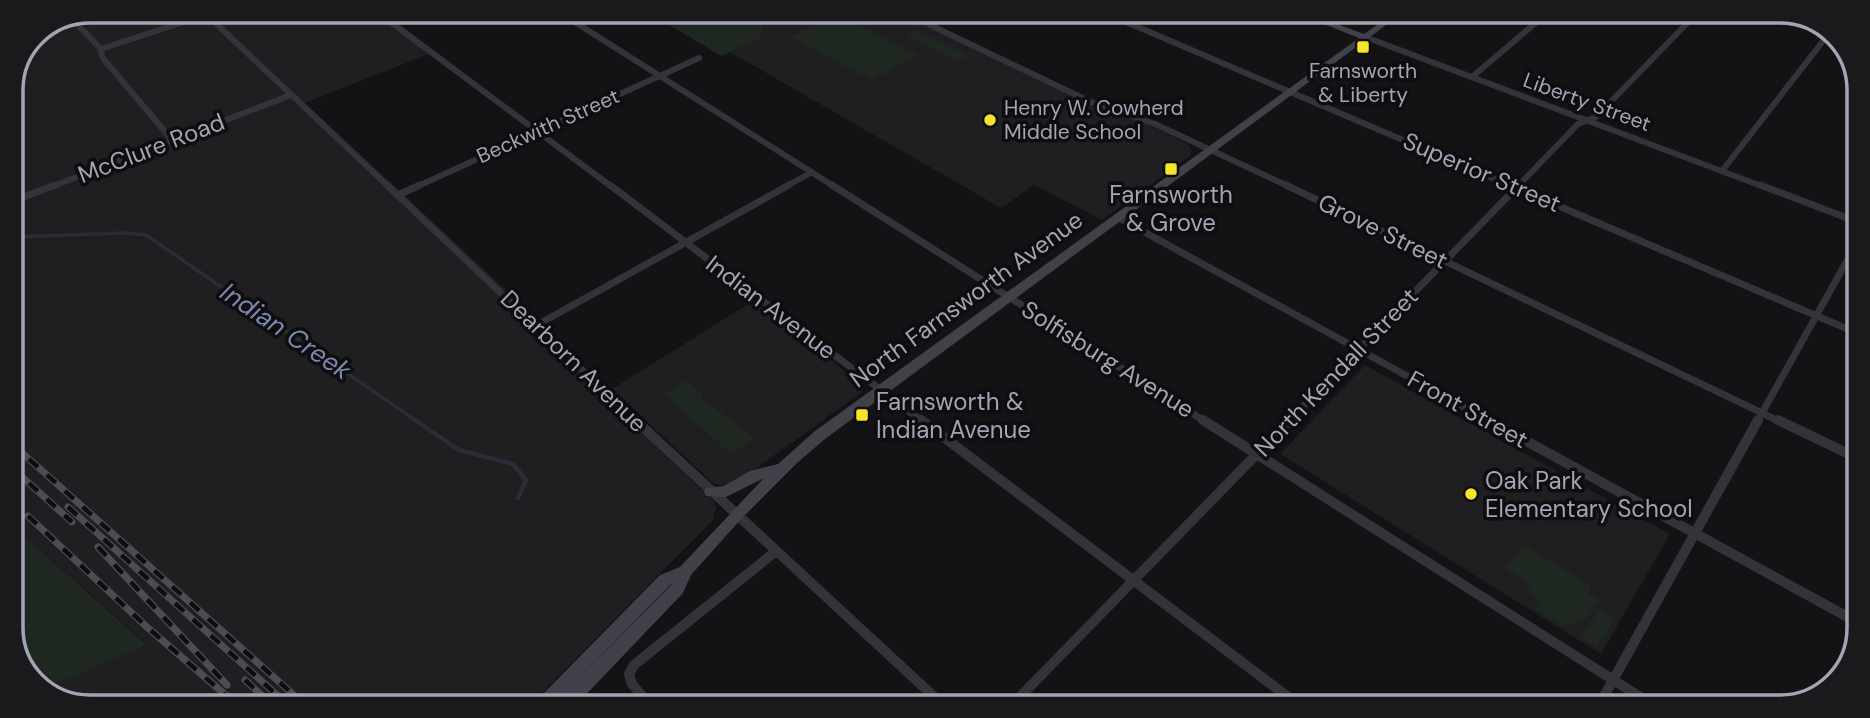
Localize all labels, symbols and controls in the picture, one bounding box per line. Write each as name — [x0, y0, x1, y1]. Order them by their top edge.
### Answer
marker: Farnsworth & Liberty — [1355, 39, 1371, 55]
place label: Farnsworth & Liberty — [1309, 57, 1417, 109]
street label: Liberty Street — [1519, 66, 1655, 138]
street label: Beckwith Street — [472, 82, 624, 170]
place label: Henry W. Cowherd Middle School — [1004, 94, 1184, 146]
street label: McClure Road — [73, 106, 229, 190]
marker: Henry W. Cowherd Middle School — [982, 112, 998, 128]
street label: Superior Street — [1398, 125, 1566, 219]
marker: Farnsworth & Grove — [1163, 161, 1179, 177]
place label: Farnsworth & Grove — [1109, 179, 1233, 238]
street label: Grove Street — [1313, 186, 1453, 276]
street label: North Farnsworth Avenue — [843, 204, 1089, 394]
street label: Indian Avenue — [700, 248, 842, 366]
water label: Indian Creek — [214, 275, 359, 388]
street label: North Kendall Street — [1247, 281, 1425, 463]
street label: Dearborn Avenue — [494, 283, 654, 439]
street label: Solfisburg Avenue — [1016, 293, 1200, 425]
street label: Front Street — [1402, 363, 1534, 455]
place label: Farnsworth & Indian Avenue — [876, 386, 1031, 445]
marker: Farnsworth & Indian Avenue — [854, 407, 870, 423]
place label: Oak Park Elementary School — [1485, 465, 1693, 524]
marker: Oak Park Elementary School — [1463, 486, 1479, 502]

